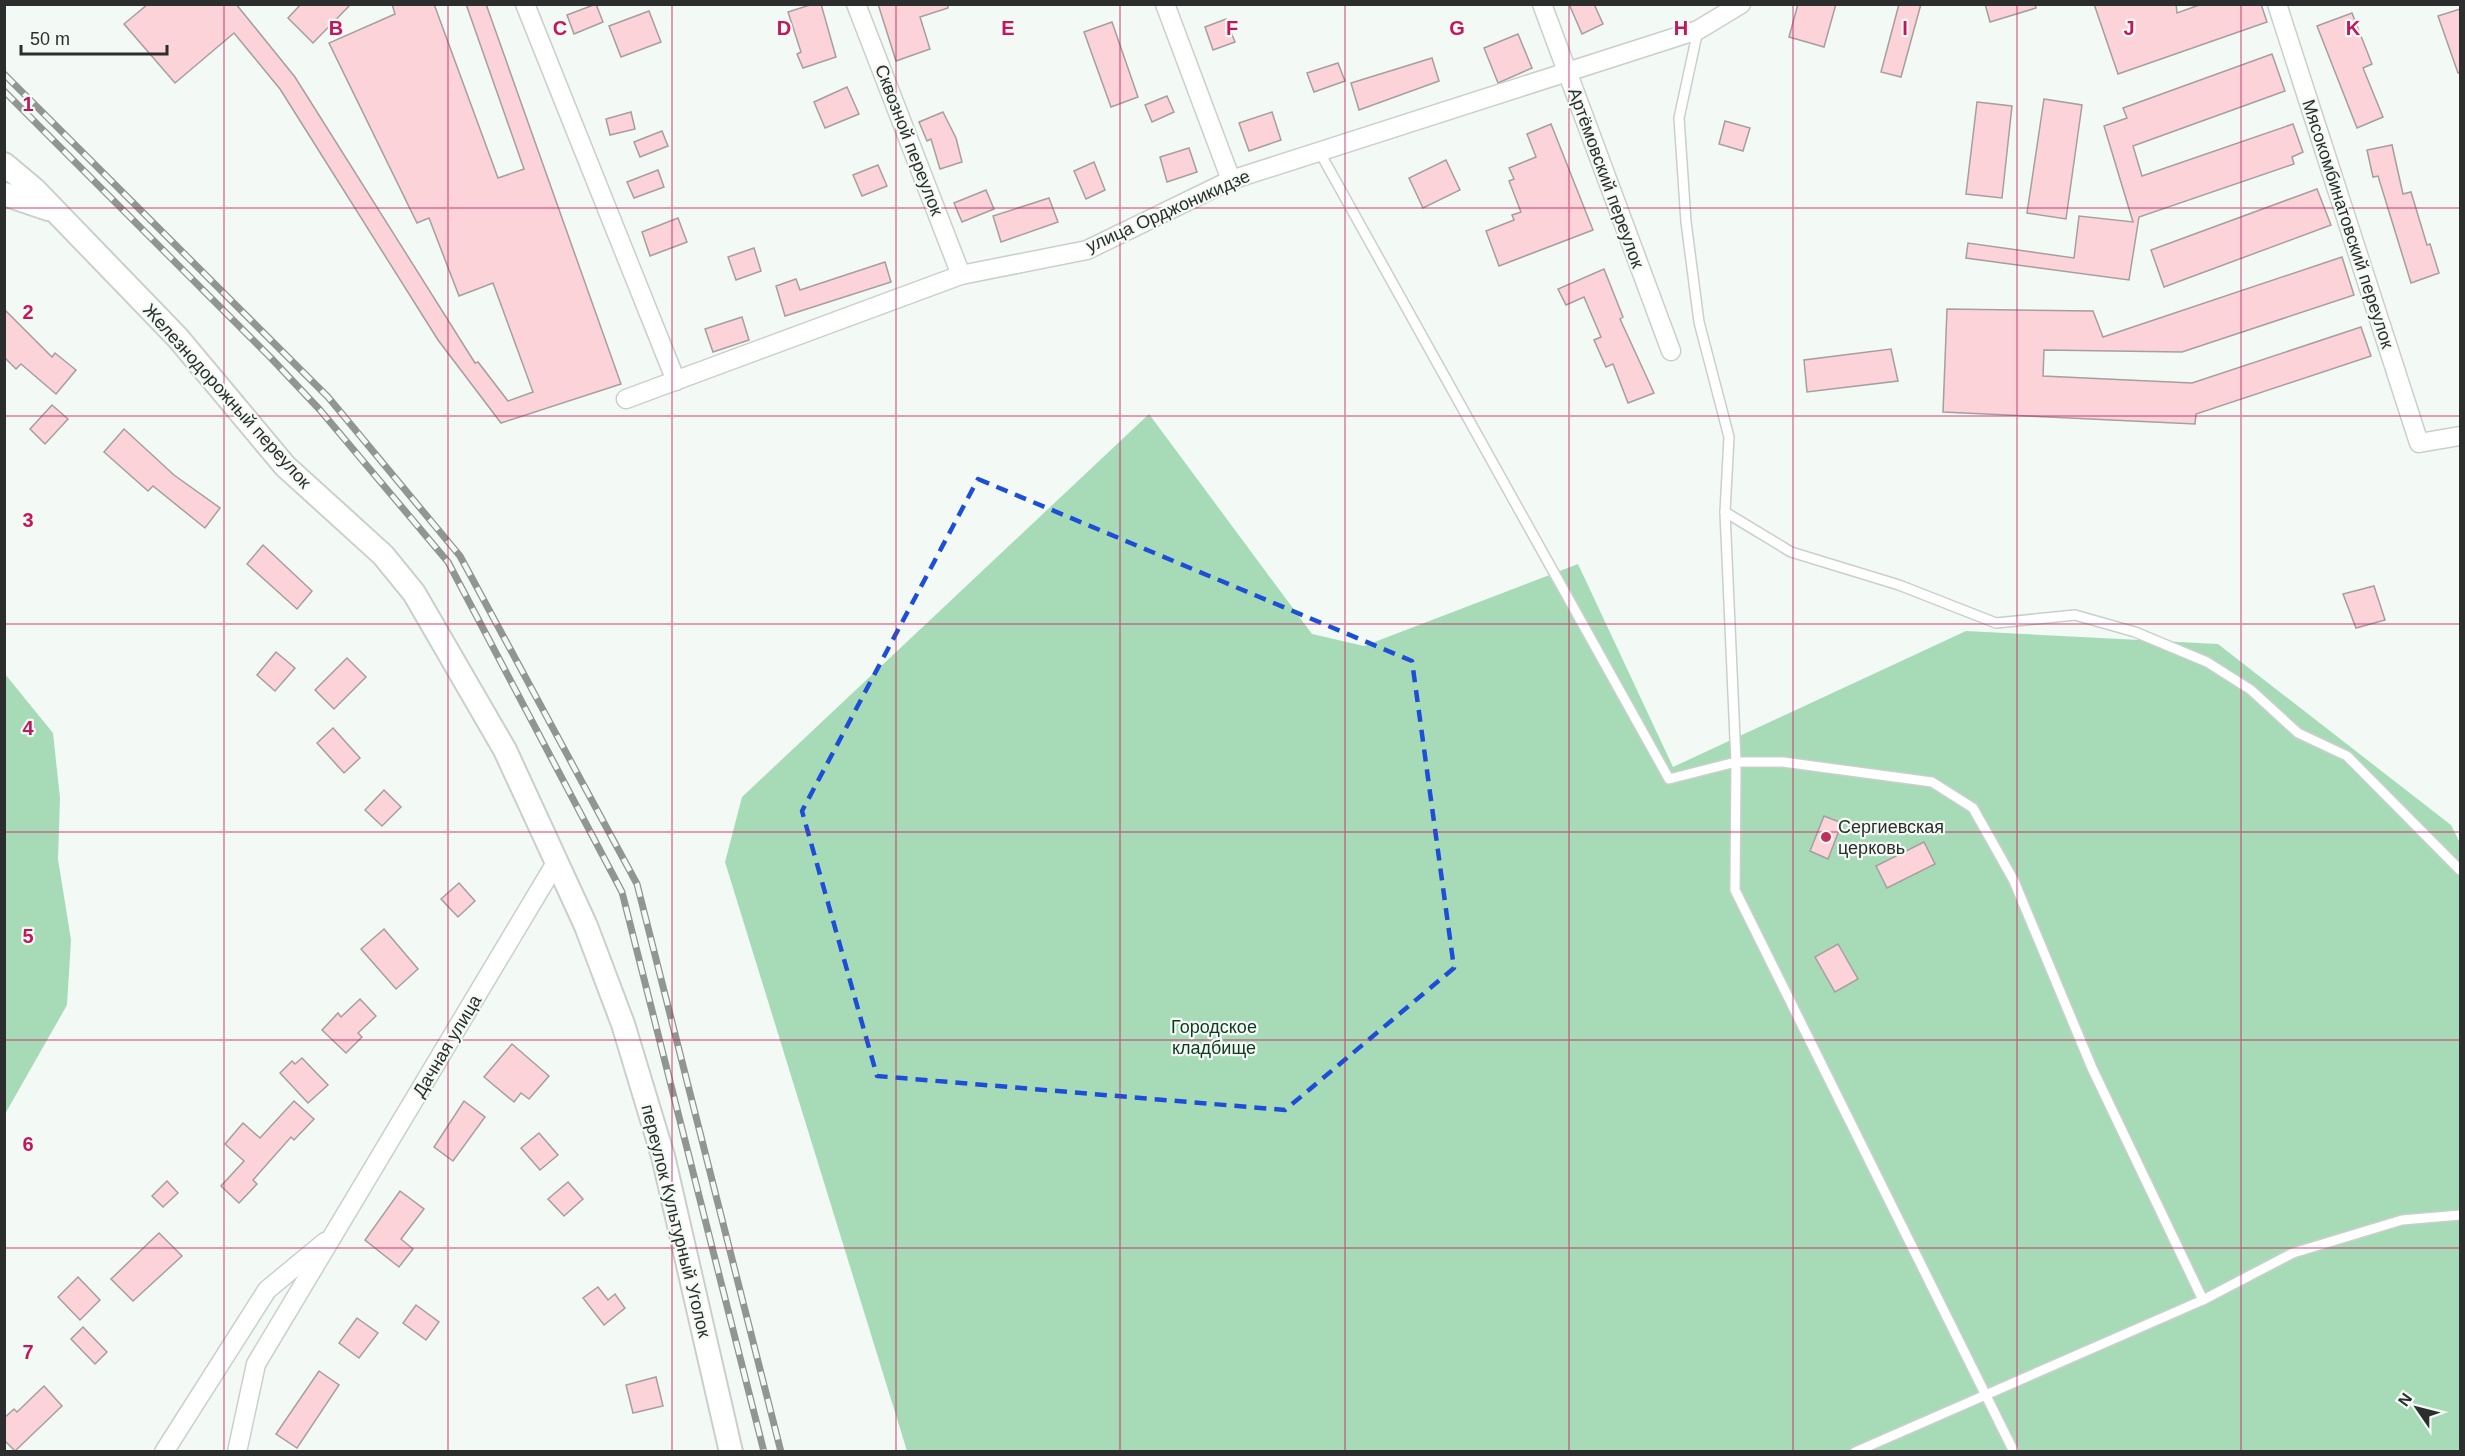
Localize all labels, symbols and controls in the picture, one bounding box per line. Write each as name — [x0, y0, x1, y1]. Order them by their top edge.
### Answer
text: B — [329, 17, 343, 39]
text: C — [553, 17, 567, 39]
text: D — [777, 17, 791, 39]
text: E — [1001, 17, 1015, 39]
text: F — [1226, 17, 1238, 39]
text: G — [1449, 17, 1465, 39]
text: H — [1674, 17, 1688, 39]
text: I — [1902, 17, 1908, 39]
text: J — [2123, 17, 2135, 39]
text: K — [2346, 17, 2361, 39]
scale bar — [21, 18, 166, 56]
text: 50 m — [30, 29, 70, 49]
street label: Сквозной переулок — [871, 62, 947, 218]
street label: Артёмовский переулок — [1564, 85, 1648, 271]
text: 1 — [22, 93, 34, 115]
street label: Мясокомбинатовский переулок — [2298, 97, 2398, 351]
street label: улица Орджоникидзе — [1083, 166, 1253, 256]
street label: Железнодорожный переулок — [139, 300, 315, 492]
text: 2 — [22, 301, 34, 323]
text: 3 — [22, 509, 34, 531]
text: 4 — [22, 717, 34, 739]
place label: Сергиевская церковь — [1838, 817, 1944, 858]
marker: Сергиевская церковь — [1819, 830, 1833, 844]
text: 5 — [22, 925, 34, 947]
street label: Дачная улица — [409, 991, 486, 1101]
park label: Городское кладбище — [1171, 1017, 1257, 1058]
street label: переулок Культурный Уголок — [637, 1102, 715, 1340]
text: 6 — [22, 1133, 34, 1155]
text: 7 — [22, 1341, 34, 1363]
north arrow — [2387, 1378, 2447, 1438]
text: N — [2395, 1390, 2415, 1409]

